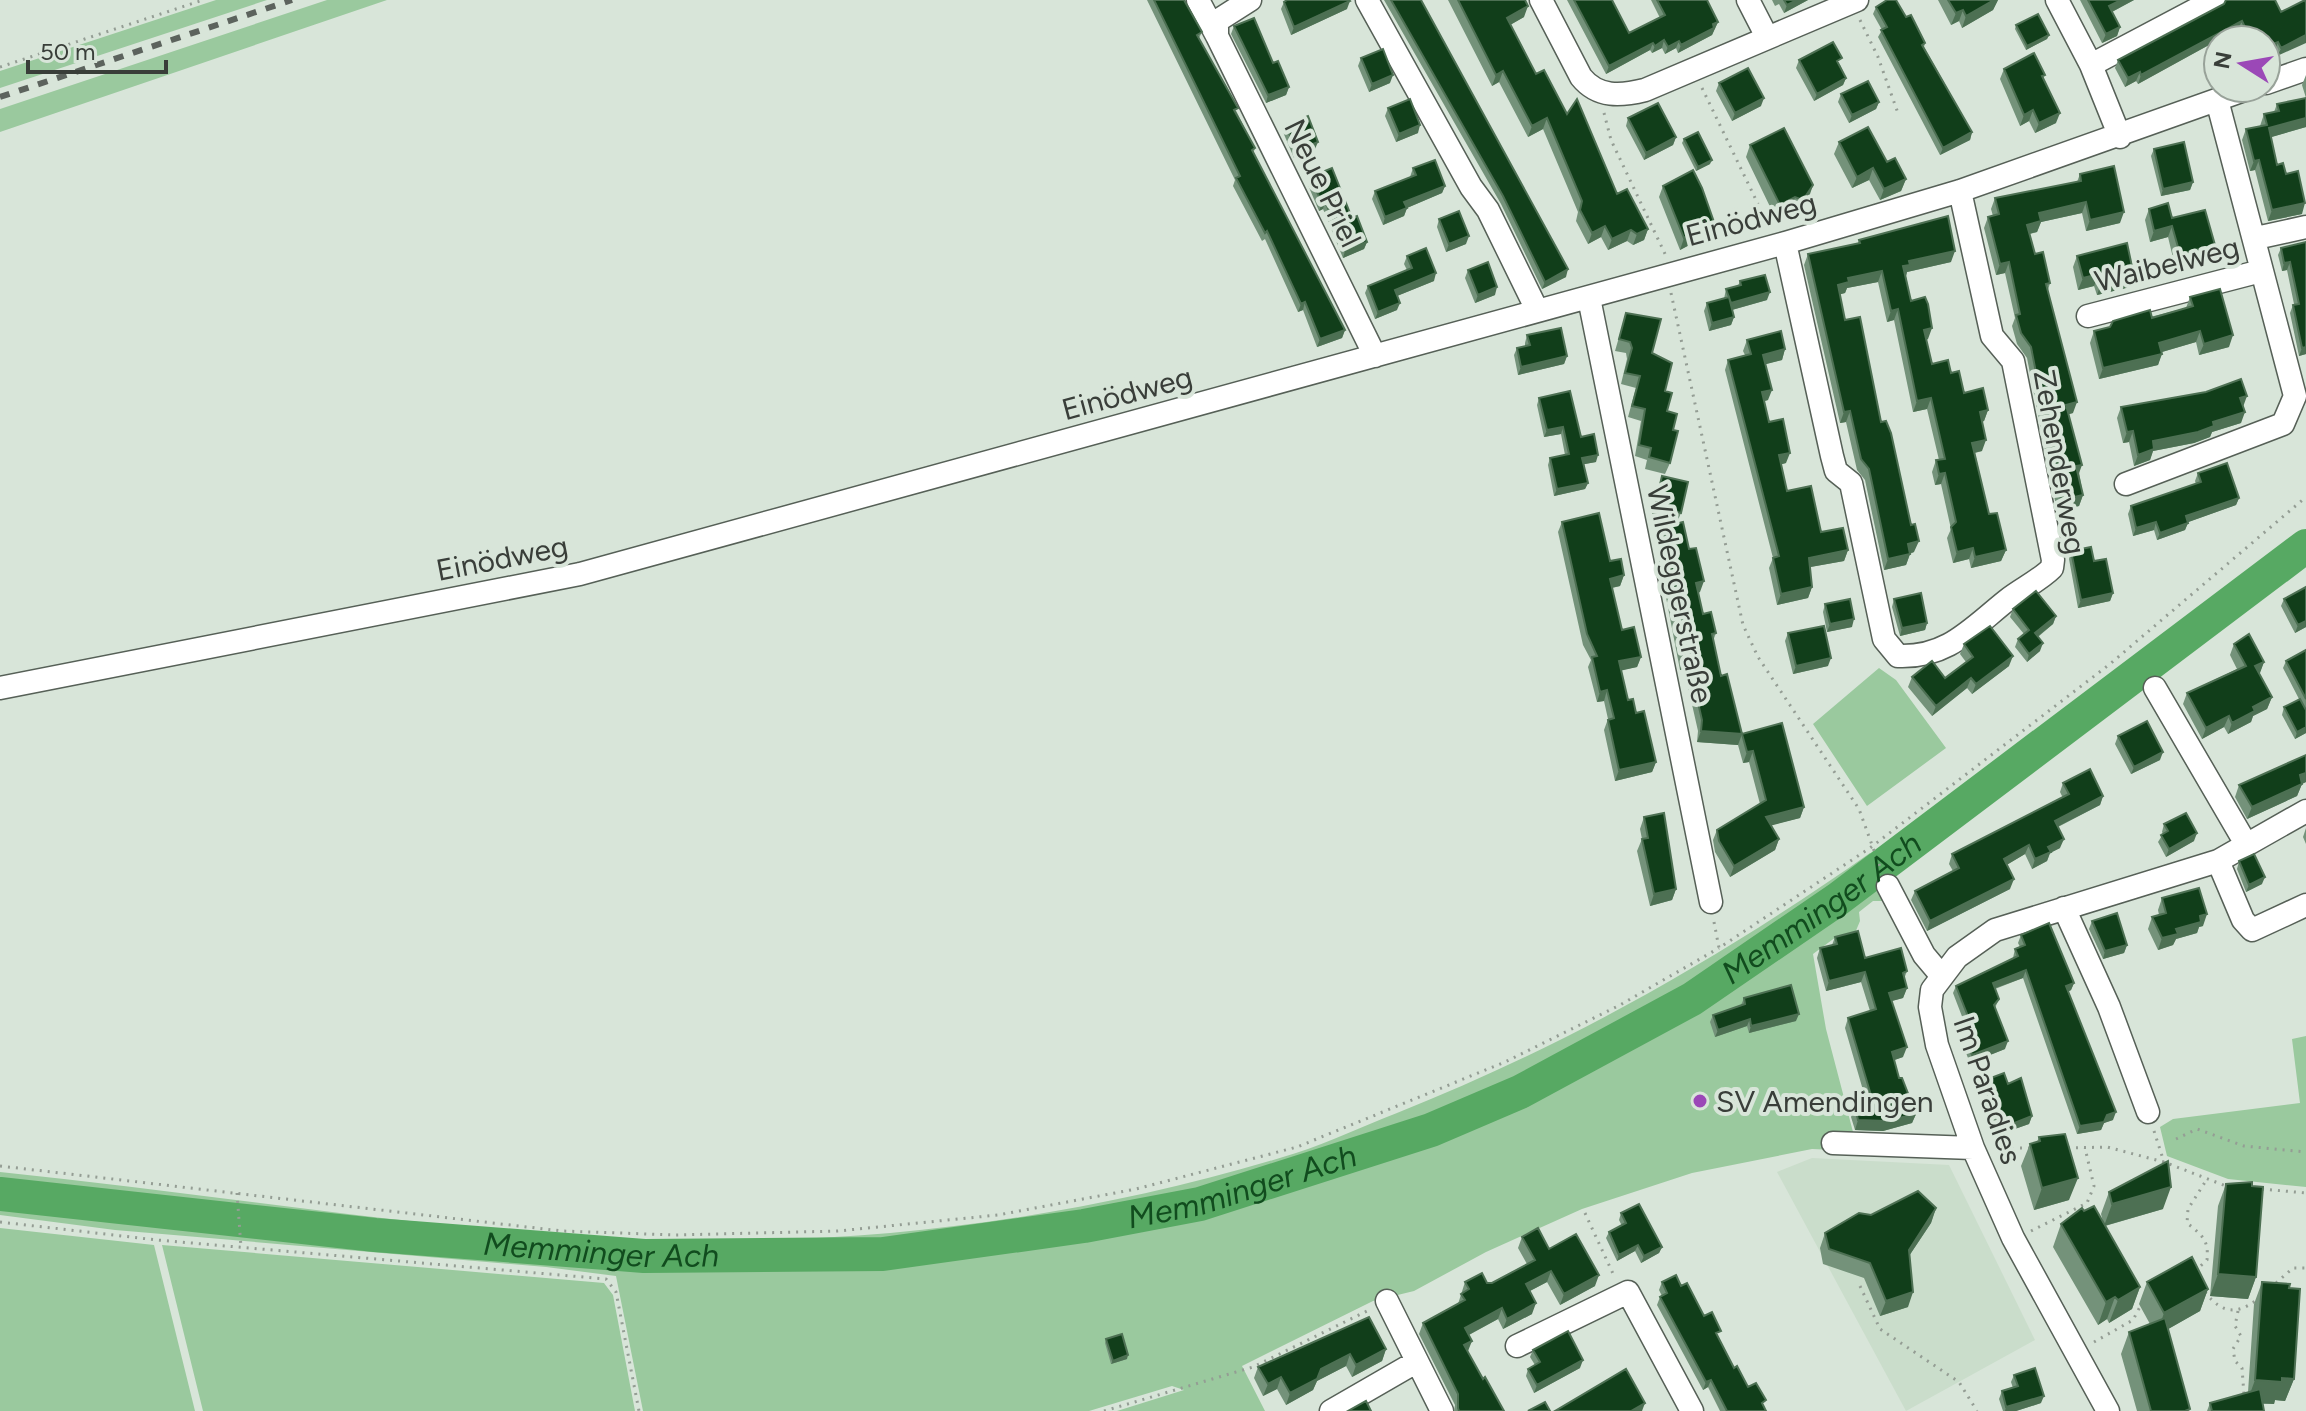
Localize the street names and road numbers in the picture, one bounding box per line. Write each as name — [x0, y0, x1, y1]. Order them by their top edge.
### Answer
street label: Neue Priel — [1276, 113, 1370, 253]
street label: Einödweg — [1682, 184, 1820, 254]
street label: Waibelweg — [2091, 228, 2243, 300]
street label: Einödweg — [1058, 358, 1196, 428]
street label: Zehenderweg — [2026, 367, 2094, 557]
street label: Wildeggerstraße — [1639, 482, 1721, 706]
street label: Einödweg — [433, 527, 571, 589]
street label: Im Paradies — [1945, 1011, 2031, 1169]

